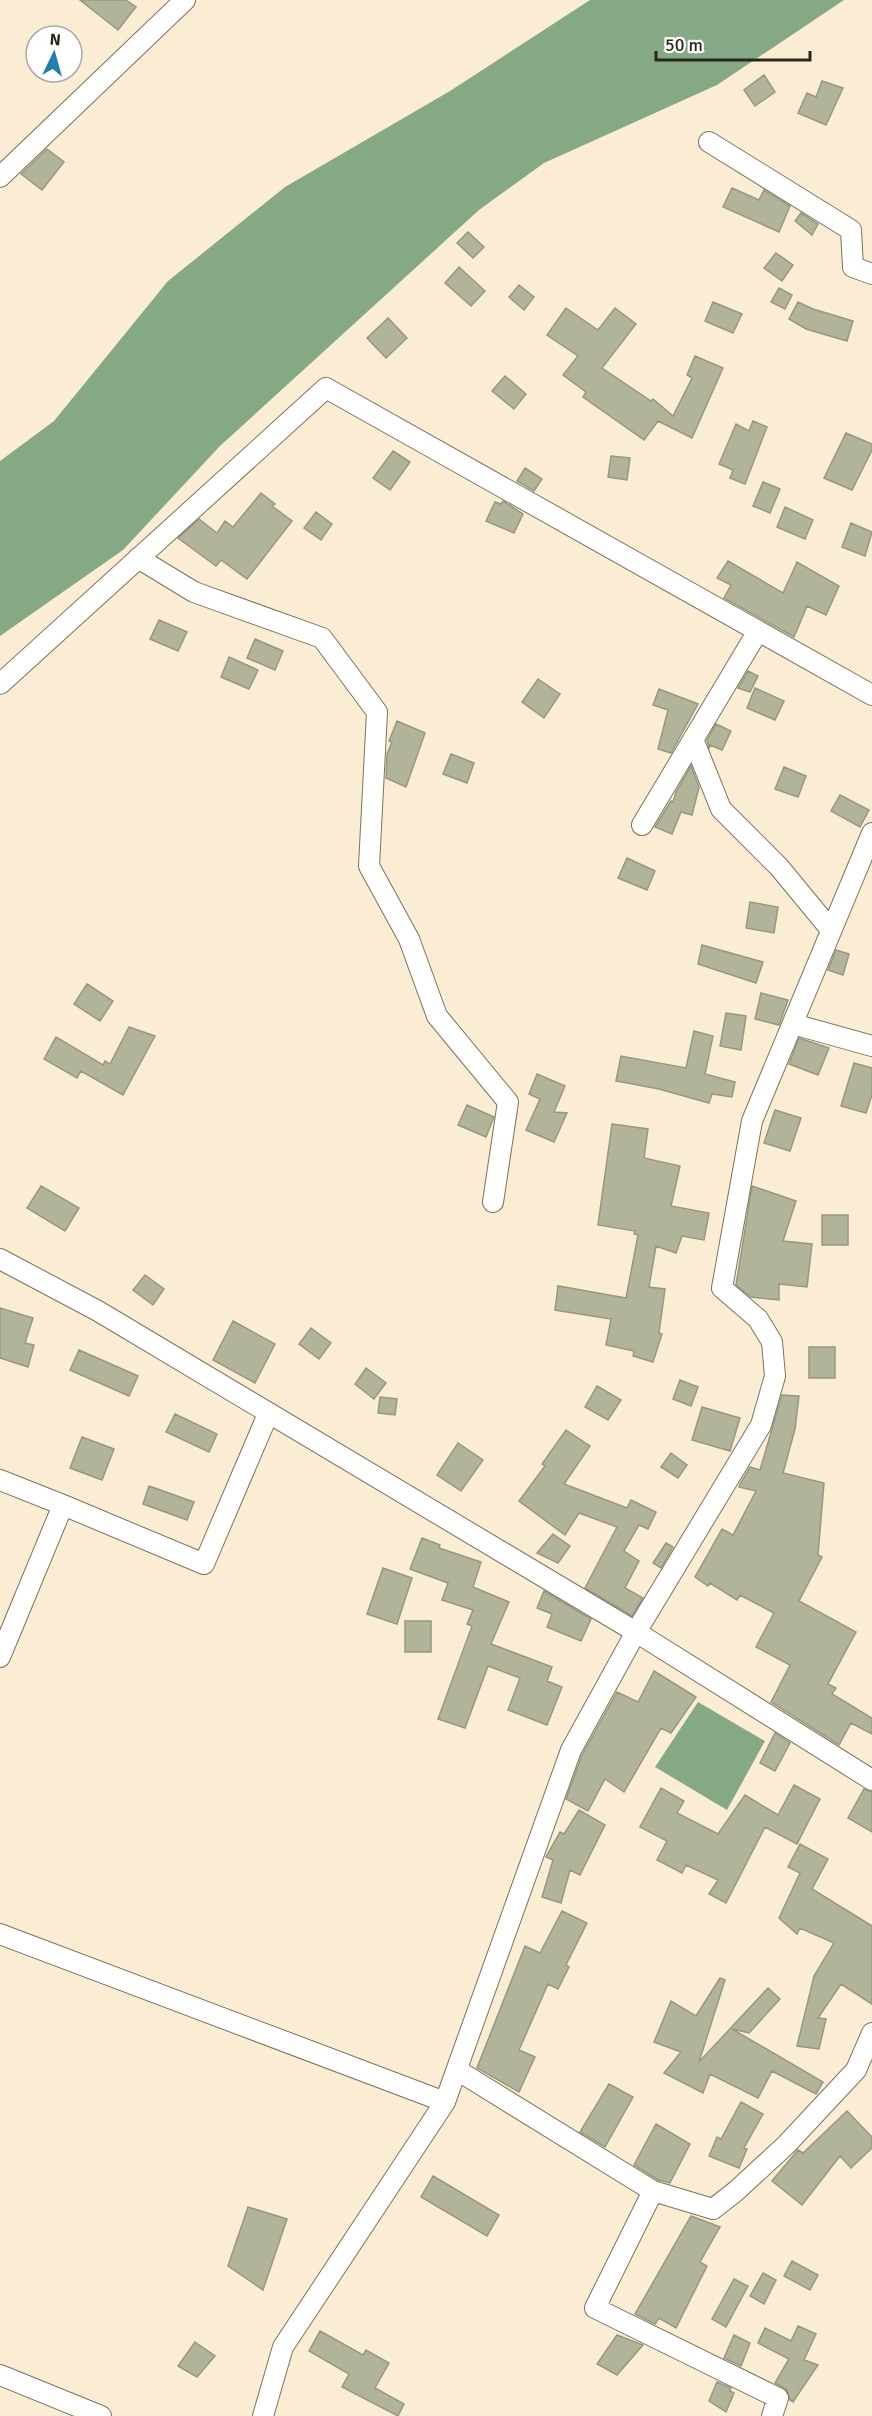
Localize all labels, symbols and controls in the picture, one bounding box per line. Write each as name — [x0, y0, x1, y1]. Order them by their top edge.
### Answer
north arrow — [24, 24, 84, 84]
scale bar — [656, 24, 810, 62]
text: N — [49, 30, 62, 51]
text: 50 m — [665, 34, 703, 56]

